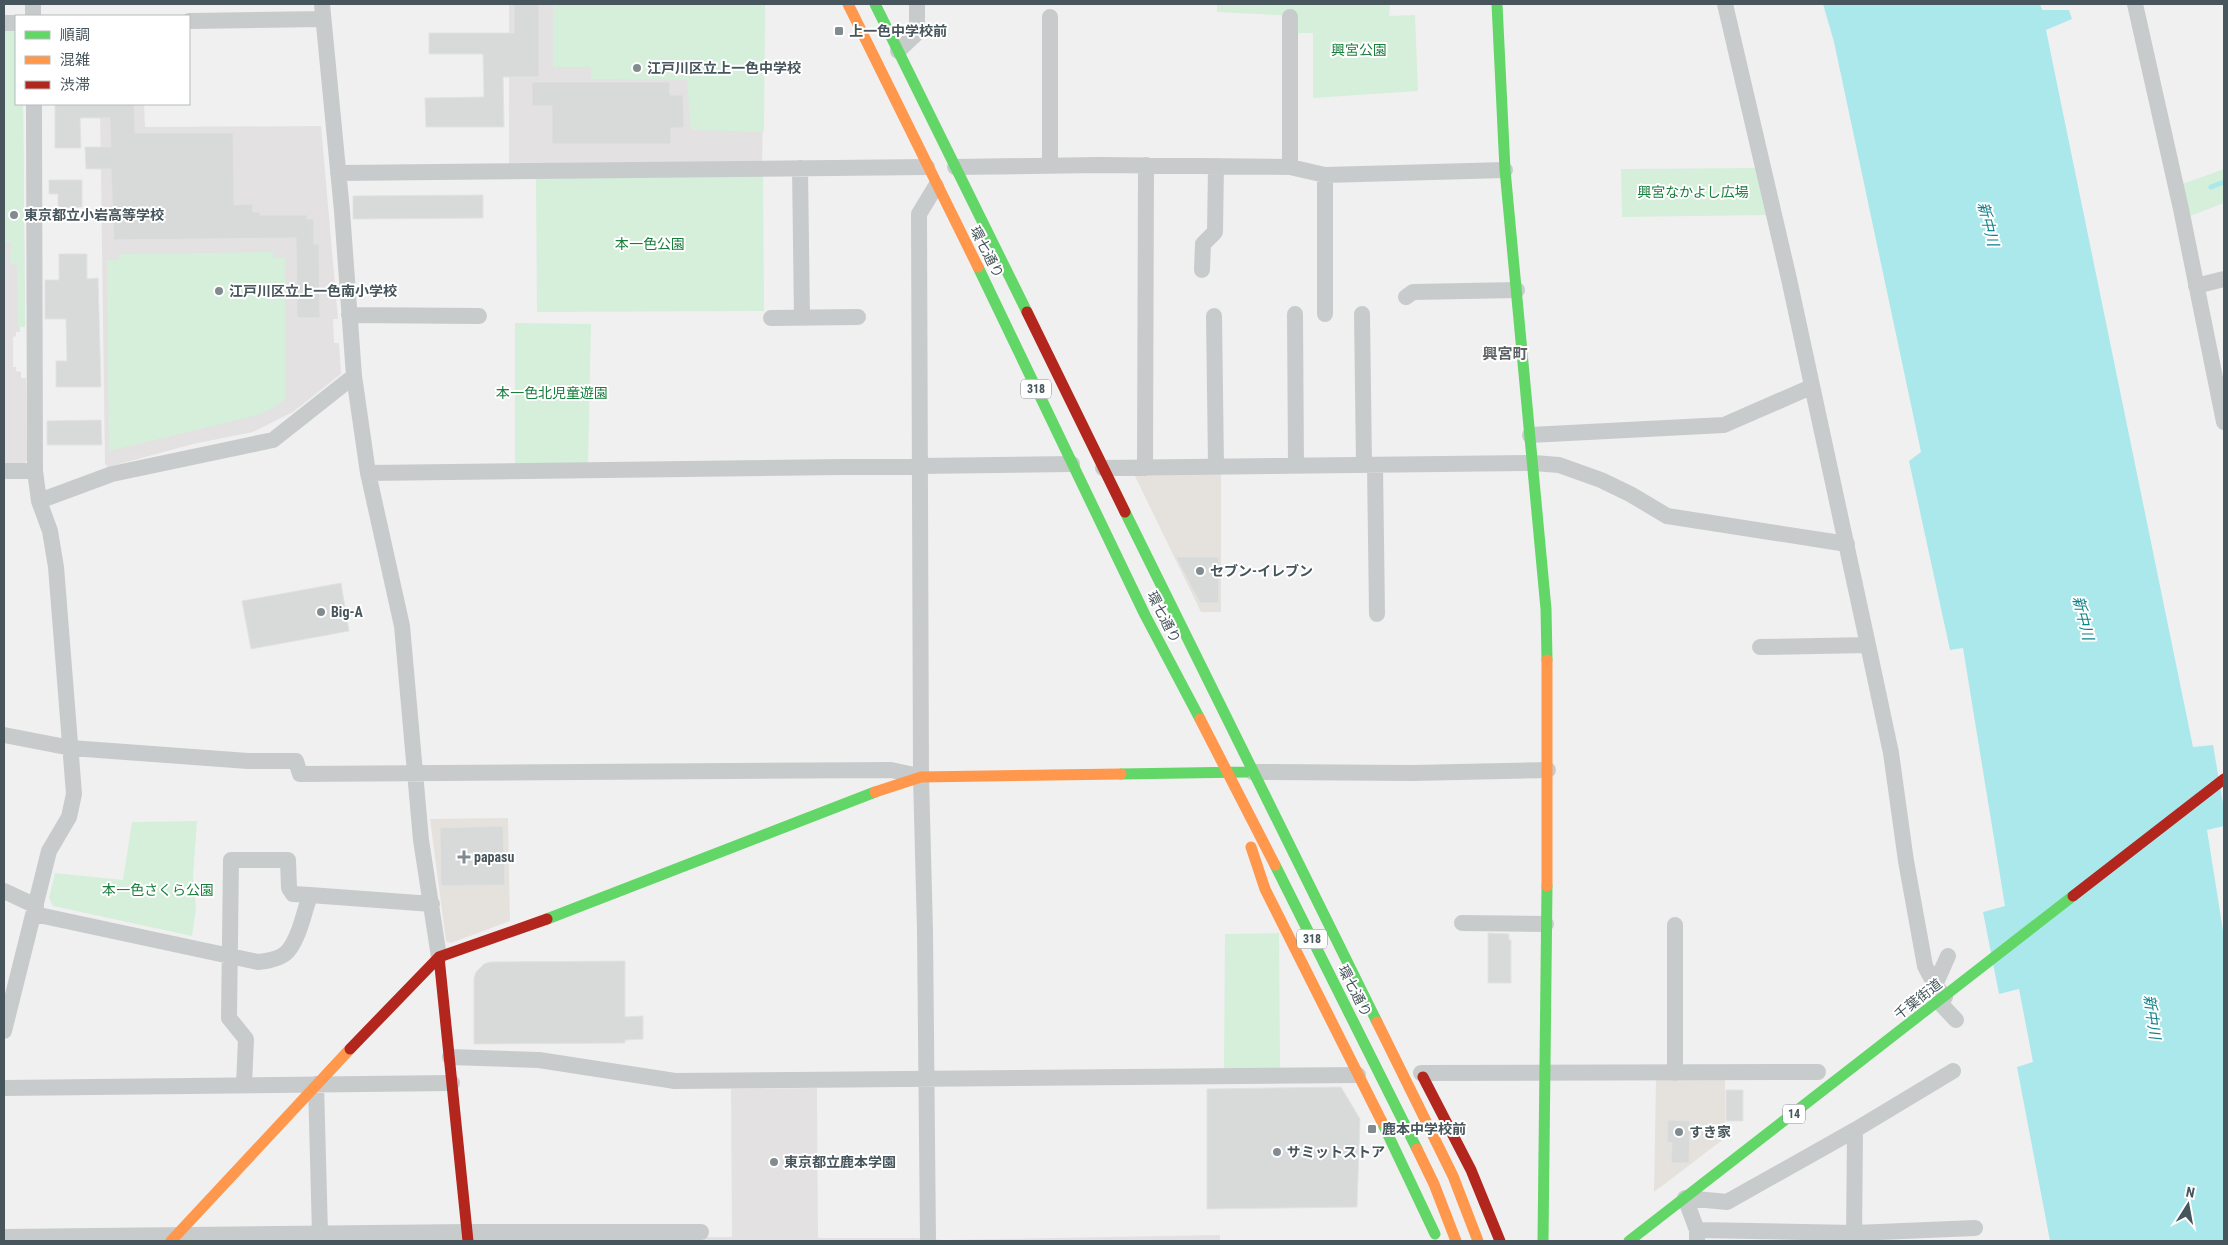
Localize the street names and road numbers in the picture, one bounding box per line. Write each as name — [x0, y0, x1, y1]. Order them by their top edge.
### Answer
street label: 環七通り — [967, 223, 1007, 281]
road number: 318 — [1021, 379, 1051, 398]
street label: 環七通り — [1144, 588, 1184, 646]
road number: 318 — [1297, 930, 1327, 949]
street label: 環七通り — [1335, 962, 1375, 1020]
street label: 千葉街道 — [1891, 975, 1945, 1023]
road number: 14 — [1783, 1104, 1805, 1124]

